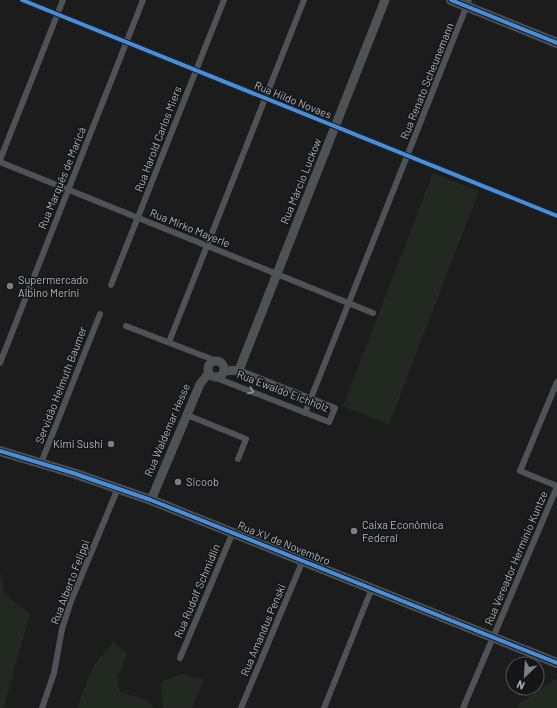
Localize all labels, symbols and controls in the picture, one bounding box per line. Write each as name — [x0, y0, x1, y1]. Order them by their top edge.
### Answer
street label: Rua Renato Scheunemann — [397, 21, 456, 141]
street label: Rua Hildo Novaes — [253, 78, 334, 121]
street label: Rua Harold Carlos Miers — [131, 84, 184, 193]
street label: Rua Marquês de Maricá — [35, 125, 88, 231]
street label: Rua Márcio Luckow — [277, 136, 324, 226]
street label: Rua Mirko Mayerle — [148, 206, 232, 250]
place label: Supermercado Albino Merini — [18, 273, 88, 299]
marker: Supermercado Albino Merini — [5, 281, 15, 291]
street label: Servidão Helmuth Baumer — [32, 324, 89, 445]
street label: Rua Ewaldo Eichholz — [235, 367, 331, 414]
street label: Rua Waldemar Hesse — [141, 381, 192, 478]
one-way arrow — [247, 387, 254, 395]
place label: Kimi Sushi — [53, 437, 103, 450]
marker: Kimi Sushi — [106, 439, 116, 449]
place label: Sicoob — [186, 475, 219, 488]
marker: Sicoob — [173, 477, 183, 487]
street label: Rua Vereador Hermínio Kuntze — [481, 489, 550, 627]
street label: Rua XV de Novembro — [236, 518, 332, 567]
place label: Caixa Econômica Federal — [362, 518, 443, 544]
marker: Caixa Econômica Federal — [349, 526, 359, 536]
street label: Rua Alberto Felippi — [47, 537, 92, 626]
street label: Rua Rudolf Schmidlin — [171, 542, 222, 640]
street label: Rua Amandus Penski — [237, 582, 288, 678]
north arrow — [505, 656, 545, 696]
text: N — [514, 678, 527, 693]

